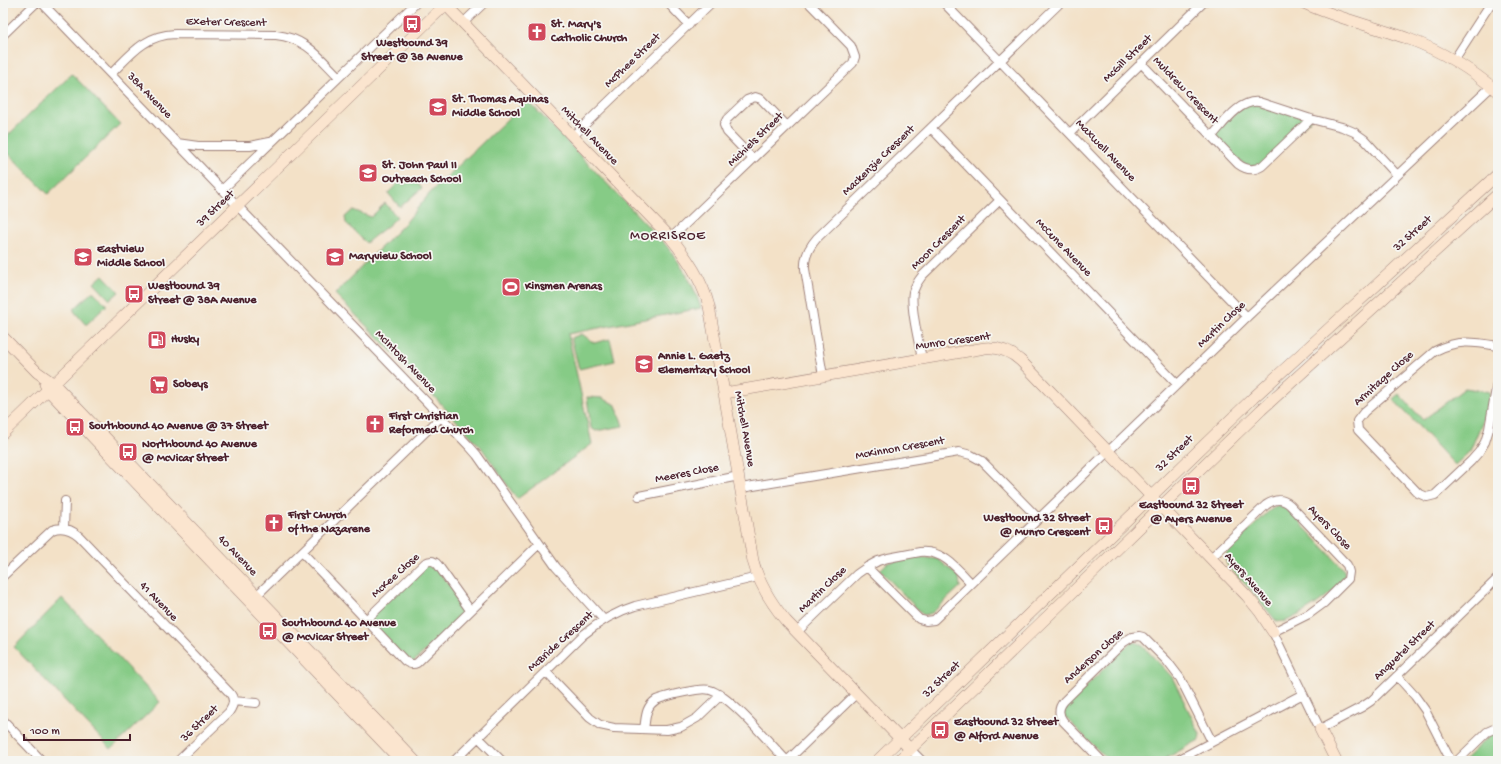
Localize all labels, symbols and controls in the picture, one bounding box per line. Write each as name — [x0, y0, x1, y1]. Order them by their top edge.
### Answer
bus stop icon: Westbound 39 Street @ 38 Avenue — [401, 13, 423, 35]
street label: Exeter Crescent — [186, 15, 267, 31]
place label: St. Mary's Catholic Church — [550, 18, 628, 46]
church icon: St. Mary's Catholic Church — [526, 21, 548, 43]
street label: McPhee Street — [602, 30, 665, 91]
street label: McGill Street — [1101, 31, 1156, 86]
place label: Westbound 39 Street @ 38 Avenue — [361, 37, 463, 65]
street label: Muldrew Crescent — [1149, 54, 1222, 128]
street label: 38A Avenue — [123, 69, 175, 123]
place label: St. Thomas Aquinas Middle School — [452, 93, 549, 121]
school or university icon: St. Thomas Aquinas Middle School — [427, 96, 449, 118]
street label: Mitchell Avenue — [557, 104, 621, 169]
street label: Michiels Street — [725, 109, 788, 170]
street label: Maxwell Avenue — [1072, 117, 1139, 186]
street label: Mackenzie Crescent — [840, 122, 919, 199]
place label: St. John Paul II Outreach School — [382, 159, 462, 187]
school or university icon: St. John Paul II Outreach School — [357, 162, 379, 184]
street label: 39 Street — [193, 187, 239, 231]
street label: Moon Crescent — [909, 212, 970, 273]
street label: 32 Street — [1390, 212, 1436, 256]
street label: McCune Avenue — [1032, 216, 1095, 281]
district label: MORRISROE — [630, 228, 706, 245]
place label: Eastview Middle School — [96, 243, 165, 271]
school or university icon: Eastview Middle School — [72, 246, 94, 268]
school or university icon: Maryview School — [324, 246, 346, 268]
place label: Maryview School — [349, 250, 432, 264]
sports icon: Kinsmen Arenas — [500, 276, 522, 298]
place label: Westbound 39 Street @ 38A Avenue — [147, 280, 257, 308]
place label: Kinsmen Arenas — [524, 280, 602, 294]
bus stop icon: Westbound 39 Street @ 38A Avenue — [123, 283, 145, 305]
street label: Martin Close — [1195, 298, 1249, 351]
street label: McIntosh Avenue — [372, 328, 439, 397]
fuel station icon: Husky — [146, 329, 168, 351]
street label: Munro Crescent — [915, 330, 992, 354]
place label: Husky — [171, 333, 199, 347]
street label: Armitage Close — [1351, 348, 1417, 410]
place label: Annie L. Gaetz Elementary School — [657, 350, 751, 378]
school or university icon: Annie L. Gaetz Elementary School — [633, 353, 655, 375]
supermarket icon: Sobeys — [148, 374, 170, 396]
place label: Sobeys — [173, 378, 208, 392]
street label: Mitchell Avenue — [730, 390, 758, 469]
place label: First Christian Reformed Church — [388, 410, 474, 438]
church icon: First Christian Reformed Church — [364, 413, 386, 435]
bus stop icon: Southbound 40 Avenue @ 37 Street — [64, 416, 86, 438]
place label: Southbound 40 Avenue @ 37 Street — [89, 420, 269, 434]
street label: 32 Street — [1153, 432, 1198, 476]
street label: McKinnon Crescent — [854, 434, 947, 464]
place label: Northbound 40 Avenue @ McVicar Street — [142, 438, 258, 466]
bus stop icon: Northbound 40 Avenue @ McVicar Street — [117, 441, 139, 463]
street label: Meeres Close — [654, 461, 721, 487]
bus stop icon: Eastbound 32 Street @ Ayers Avenue — [1180, 475, 1202, 497]
place label: Eastbound 32 Street @ Ayers Avenue — [1138, 499, 1244, 527]
street label: Ayers Close — [1304, 503, 1354, 554]
place label: First Church of the Nazarene — [287, 509, 371, 537]
church icon: First Church of the Nazarene — [263, 512, 285, 534]
place label: Westbound 32 Street @ Munro Crescent — [983, 512, 1091, 540]
bus stop icon: Westbound 32 Street @ Munro Crescent — [1093, 515, 1115, 537]
street label: 40 Avenue — [214, 533, 260, 580]
street label: McKee Close — [369, 550, 424, 601]
street label: Ayers Avenue — [1221, 550, 1276, 610]
street label: Martin Close — [796, 563, 850, 616]
street label: 41 Avenue — [136, 579, 181, 625]
street label: McBride Crescent — [525, 608, 598, 675]
place label: Southbound 40 Avenue @ McVicar Street — [282, 617, 397, 645]
street label: Anquetel Street — [1371, 617, 1440, 684]
bus stop icon: Southbound 40 Avenue @ McVicar Street — [257, 620, 279, 642]
street label: Anderson Close — [1061, 626, 1127, 687]
street label: 32 Street — [920, 658, 965, 702]
street label: 36 Street — [177, 702, 223, 746]
scale bar — [24, 716, 130, 742]
place label: Eastbound 32 Street @ Alford Avenue — [953, 716, 1059, 744]
bus stop icon: Eastbound 32 Street @ Alford Avenue — [929, 719, 951, 741]
text: 100 m — [29, 725, 60, 739]

